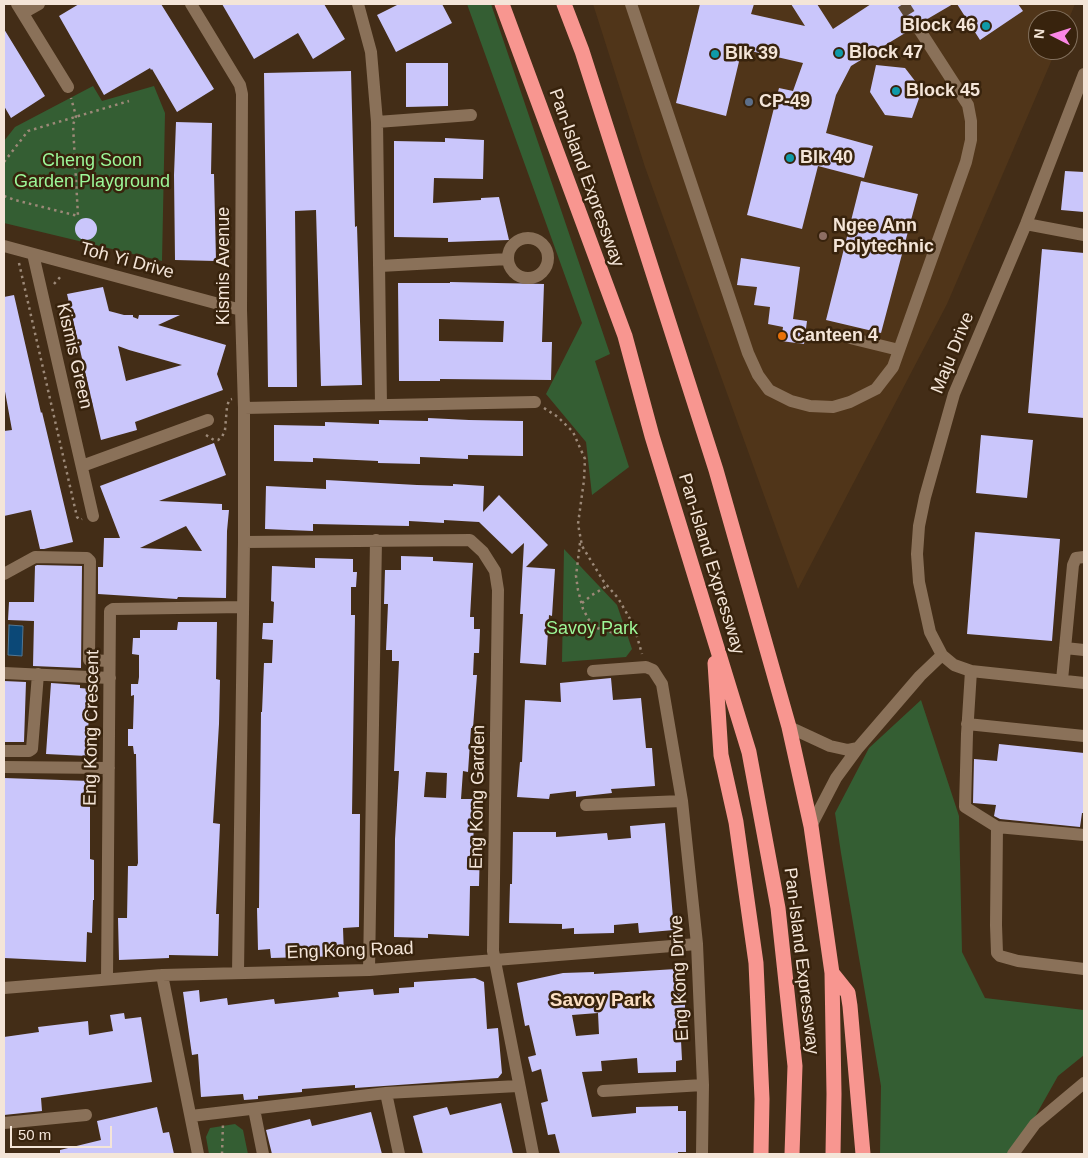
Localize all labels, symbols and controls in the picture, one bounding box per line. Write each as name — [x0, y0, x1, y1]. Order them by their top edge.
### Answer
north arrow — [1028, 10, 1078, 60]
place label: Block 46 — [902, 15, 976, 37]
marker: Block 46 — [980, 20, 992, 32]
text: N — [1031, 28, 1047, 40]
place label: Block 47 — [849, 42, 923, 64]
place label: Blk 39 — [725, 43, 778, 65]
marker: Block 47 — [833, 47, 845, 59]
marker: Blk 39 — [709, 48, 721, 60]
place label: Block 45 — [906, 80, 980, 102]
marker: Block 45 — [890, 85, 902, 97]
street label: Pan-Island Expressway — [544, 86, 628, 270]
place label: CP-49 — [759, 91, 810, 113]
marker: CP-49 — [743, 96, 755, 108]
place label: Blk 40 — [800, 147, 853, 169]
park label: Cheng Soon Garden Playground — [14, 150, 170, 192]
marker: Blk 40 — [784, 152, 796, 164]
street label: Kismis Avenue — [213, 207, 235, 325]
place label: Ngee Ann Polytechnic — [833, 215, 934, 258]
marker: Ngee Ann Polytechnic — [817, 230, 829, 242]
street label: Toh Yi Drive — [78, 238, 176, 284]
street label: Kismis Green — [51, 301, 97, 411]
street label: Maju Drive — [927, 309, 979, 397]
place label: Canteen 4 — [792, 325, 878, 347]
marker: Canteen 4 — [776, 330, 788, 342]
street label: Pan-Island Expressway — [673, 471, 749, 657]
park label: Savoy Park — [546, 618, 638, 640]
street label: Eng Kong Crescent — [80, 650, 104, 806]
street label: Eng Kong Garden — [466, 725, 490, 869]
street label: Pan-Island Expressway — [779, 866, 823, 1056]
street label: Eng Kong Drive — [666, 914, 694, 1042]
street label: Eng Kong Road — [286, 938, 414, 964]
district label: Savoy Park — [550, 990, 652, 1012]
scale bar — [12, 1116, 115, 1148]
text: 50 m — [18, 1126, 51, 1143]

